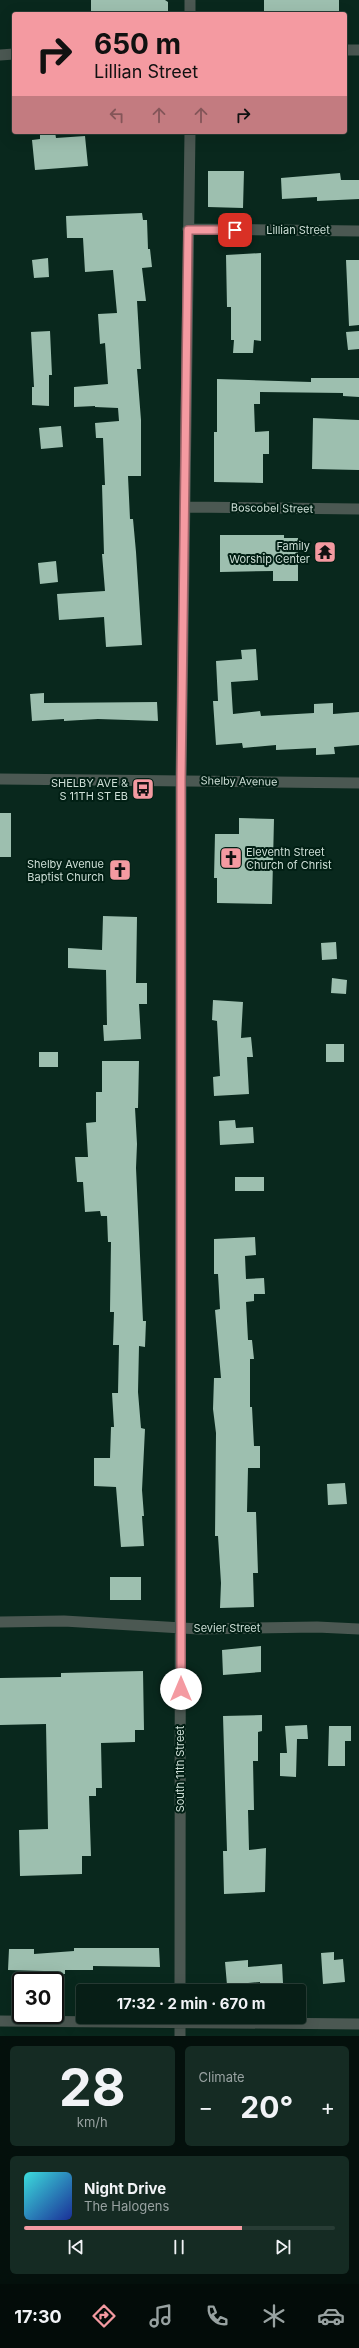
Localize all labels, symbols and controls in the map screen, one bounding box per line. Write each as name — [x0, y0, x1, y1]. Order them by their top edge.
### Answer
text: 650 m — [94, 27, 181, 61]
icon: right — [28, 28, 80, 80]
text: Lillian Street — [94, 61, 198, 82]
icon: left — [106, 104, 128, 126]
icon: ahead — [148, 104, 170, 126]
icon: ahead — [190, 104, 212, 126]
icon: right — [232, 104, 254, 126]
pin — [218, 213, 252, 247]
icon: arrive — [224, 219, 246, 241]
street label: Lillian Street — [266, 223, 330, 237]
street label: Boscobel Street — [231, 500, 314, 516]
place label: Family Worship Center — [229, 539, 310, 566]
temple icon: Family Worship Center — [312, 539, 338, 565]
street label: Shelby Avenue — [200, 773, 278, 789]
place label: SHELBY AVE & S 11TH ST EB — [51, 776, 128, 803]
bus stop icon: SHELBY AVE & S 11TH ST EB — [130, 776, 156, 802]
church icon: Eleventh Street Church of Christ — [218, 845, 244, 871]
place label: Eleventh Street Church of Christ — [246, 845, 332, 872]
place label: Shelby Avenue Baptist Church — [27, 857, 104, 884]
church icon: Shelby Avenue Baptist Church — [107, 857, 133, 883]
street label: Sevier Street — [194, 1621, 261, 1635]
position arrow — [160, 1668, 202, 1710]
street label: South 11th Street — [173, 1725, 187, 1812]
speed limit sign: 30 — [12, 1972, 64, 2024]
text: 17:32 · 2 min · 670 m — [117, 1994, 265, 2013]
text: 28 — [59, 2056, 126, 2119]
text: Climate — [199, 2069, 245, 2085]
text: 20° — [240, 2089, 293, 2125]
text: − — [199, 2094, 213, 2120]
text: + — [320, 2094, 335, 2120]
text: km/h — [77, 2114, 108, 2130]
text: Night Drive — [84, 2179, 166, 2198]
text: The Halogens — [84, 2198, 169, 2214]
icon: previous — [65, 2236, 87, 2258]
icon: pause — [168, 2236, 190, 2258]
icon: next — [272, 2236, 294, 2258]
icon: directions — [90, 2302, 118, 2330]
icon: music — [147, 2302, 175, 2330]
icon: phone — [203, 2302, 231, 2330]
icon: climate — [260, 2302, 288, 2330]
icon: car — [317, 2302, 345, 2330]
text: 17:30 — [14, 2306, 62, 2327]

